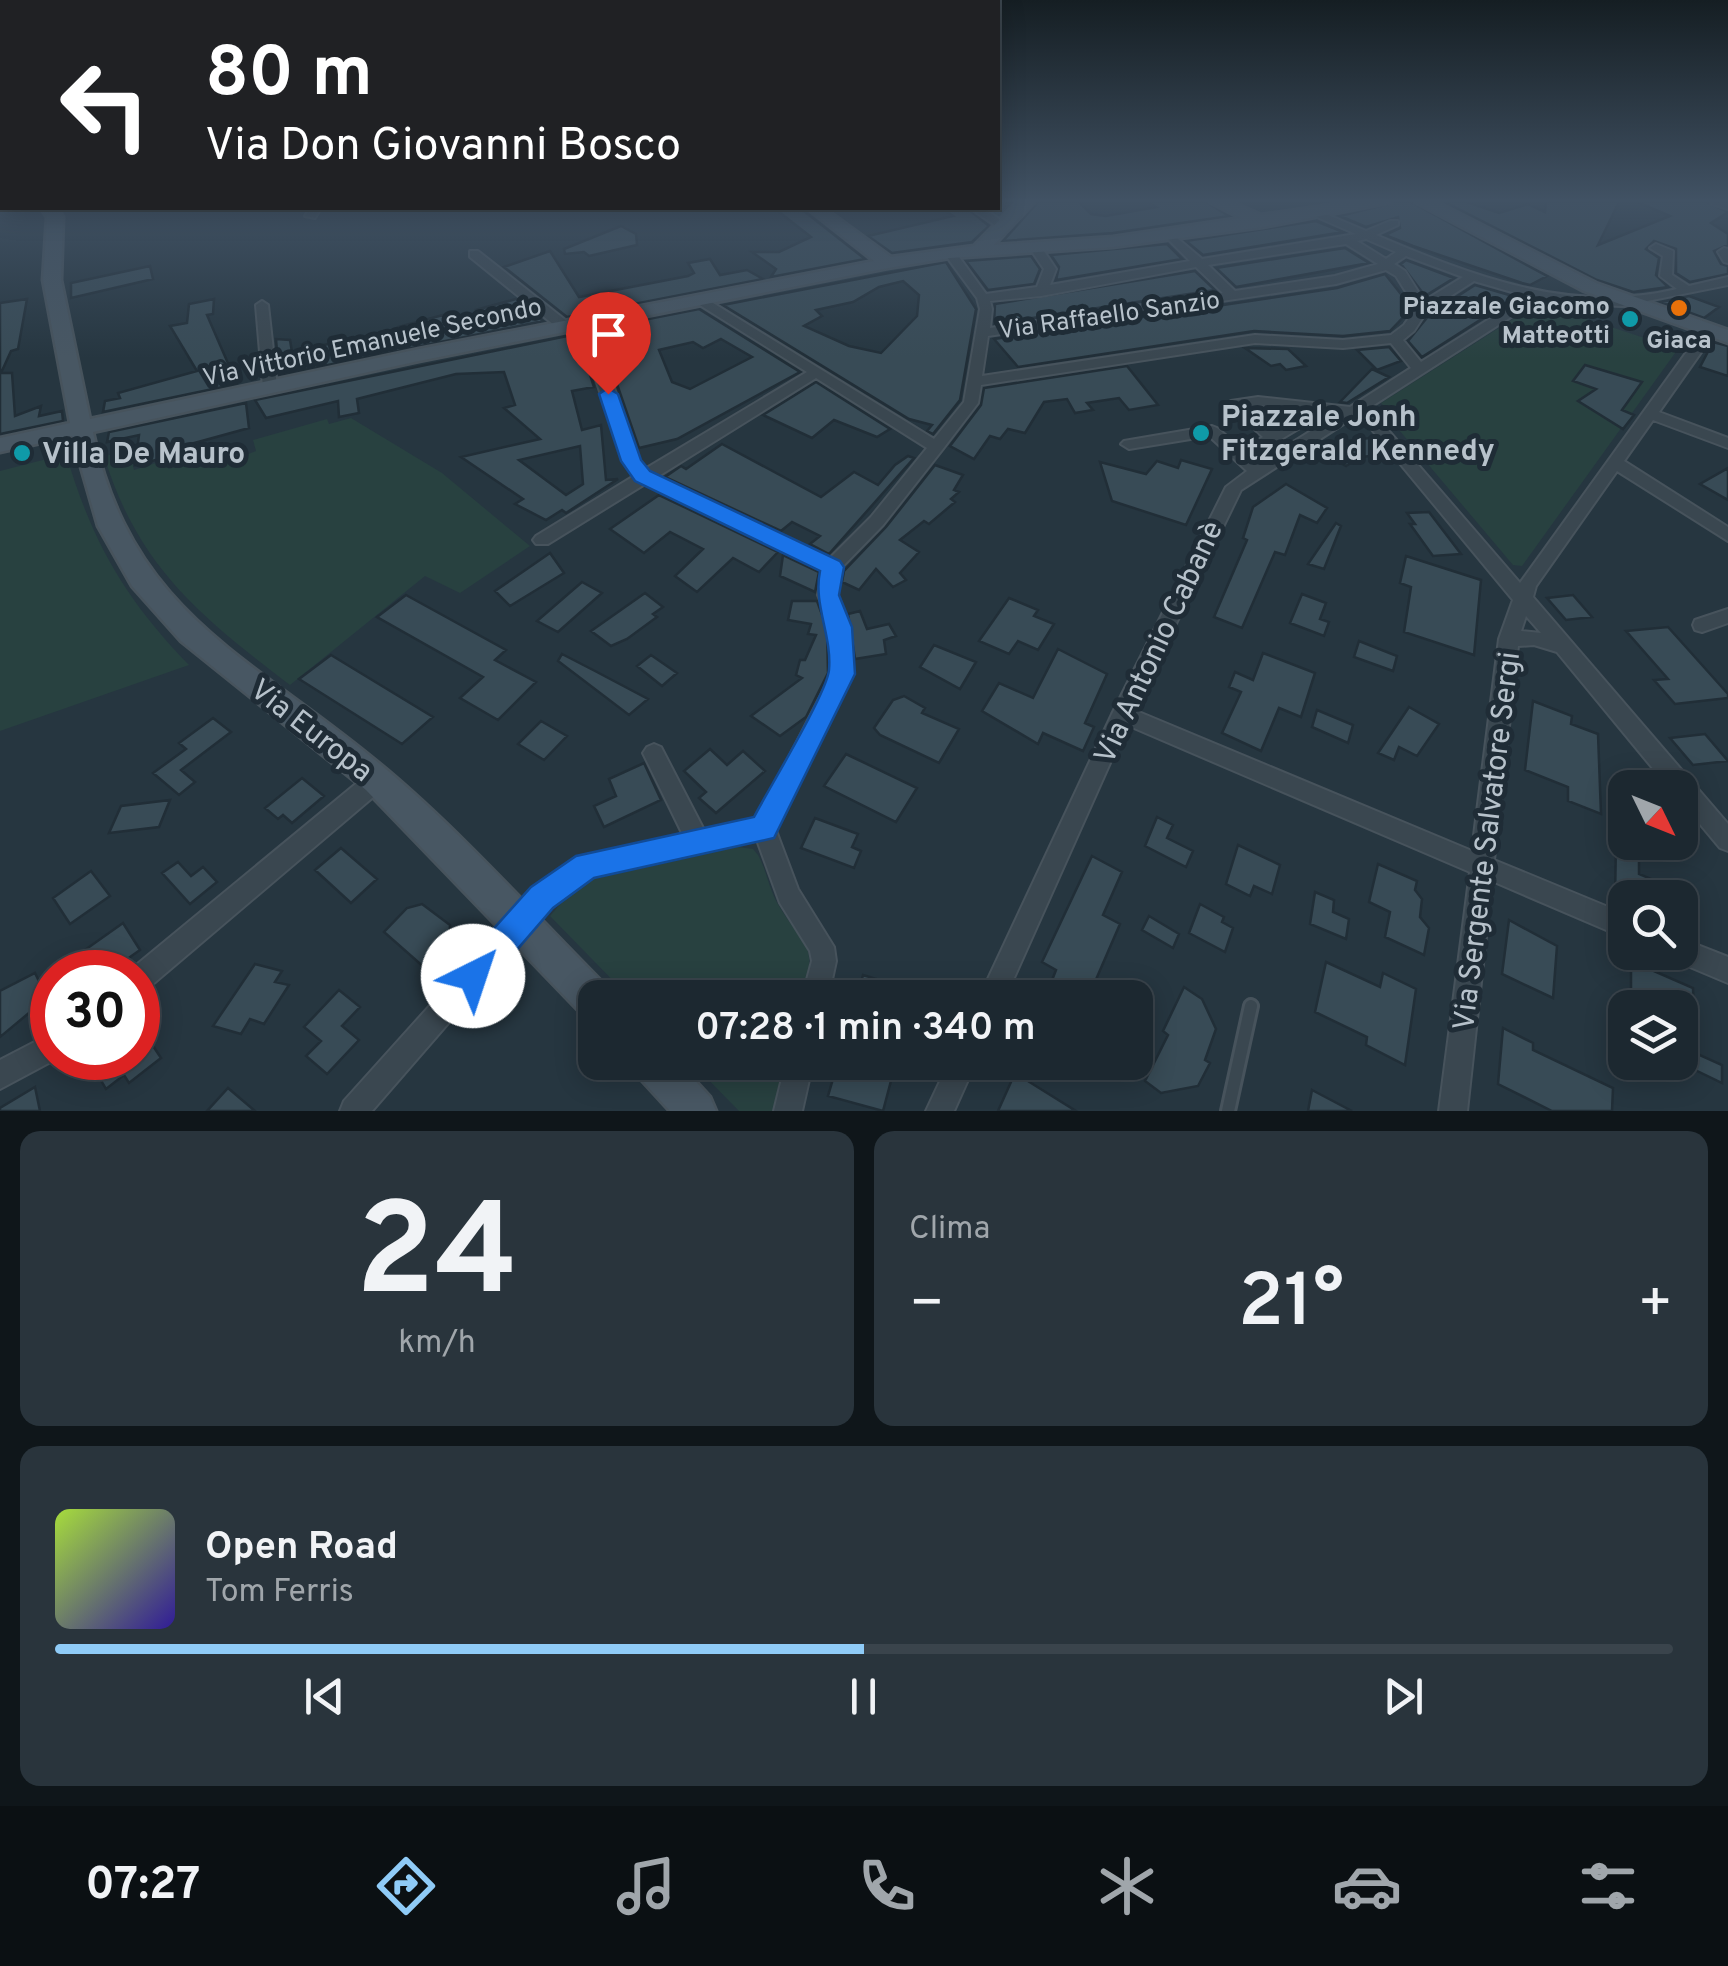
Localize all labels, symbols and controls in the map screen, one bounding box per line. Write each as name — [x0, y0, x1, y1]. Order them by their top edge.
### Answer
text: 80 m — [205, 32, 373, 121]
icon: left — [40, 40, 170, 170]
text: Via Don Giovanni Bosco — [205, 119, 681, 176]
street label: Via Raffaello Sanzio — [997, 286, 1222, 348]
street label: Via Vittorio Emanuele Secondo — [200, 292, 545, 396]
pin — [566, 292, 651, 395]
place label: Piazzale Giacomo Matteotti — [1403, 292, 1610, 353]
marker: Giaca — [1668, 297, 1690, 319]
icon: arrive — [581, 307, 636, 362]
marker: Piazzale Giacomo Matteotti — [1619, 308, 1641, 330]
place label: Giaca — [1646, 326, 1712, 358]
place label: Piazzale Jonh Fitzgerald Kennedy — [1221, 400, 1495, 471]
marker: Piazzale Jonh Fitzgerald Kennedy — [1190, 422, 1212, 444]
place label: Villa De Mauro — [42, 437, 245, 474]
marker: Villa De Mauro — [11, 442, 33, 464]
street label: Via Antonio Cabanè — [1088, 516, 1233, 770]
street label: Via Sergente Salvatore Sergi — [1447, 650, 1530, 1033]
street label: Via Europa — [242, 673, 379, 791]
north arrow — [1608, 770, 1698, 860]
map controls — [1608, 770, 1698, 1080]
button: search — [1608, 880, 1698, 970]
position arrow — [421, 924, 525, 1028]
speed limit sign: 30 — [30, 950, 160, 1080]
button: layers — [1608, 990, 1698, 1080]
text: 07:28 · 1 min · 340 m — [695, 1005, 1036, 1054]
text: 24 — [355, 1176, 519, 1341]
text: Clima — [909, 1210, 990, 1250]
text: 21° — [1238, 1258, 1344, 1353]
text: − — [909, 1271, 944, 1341]
text: + — [1638, 1271, 1673, 1341]
text: km/h — [398, 1324, 476, 1364]
text: Open Road — [205, 1524, 398, 1573]
text: Tom Ferris — [205, 1573, 354, 1613]
icon: previous — [297, 1669, 352, 1724]
icon: pause — [836, 1669, 891, 1724]
icon: next — [1376, 1669, 1431, 1724]
icon: directions — [371, 1851, 441, 1921]
icon: music — [611, 1851, 681, 1921]
icon: phone — [852, 1851, 922, 1921]
icon: climate — [1092, 1851, 1162, 1921]
icon: car — [1332, 1851, 1402, 1921]
icon: filters — [1573, 1851, 1643, 1921]
text: 07:27 — [85, 1858, 200, 1915]

